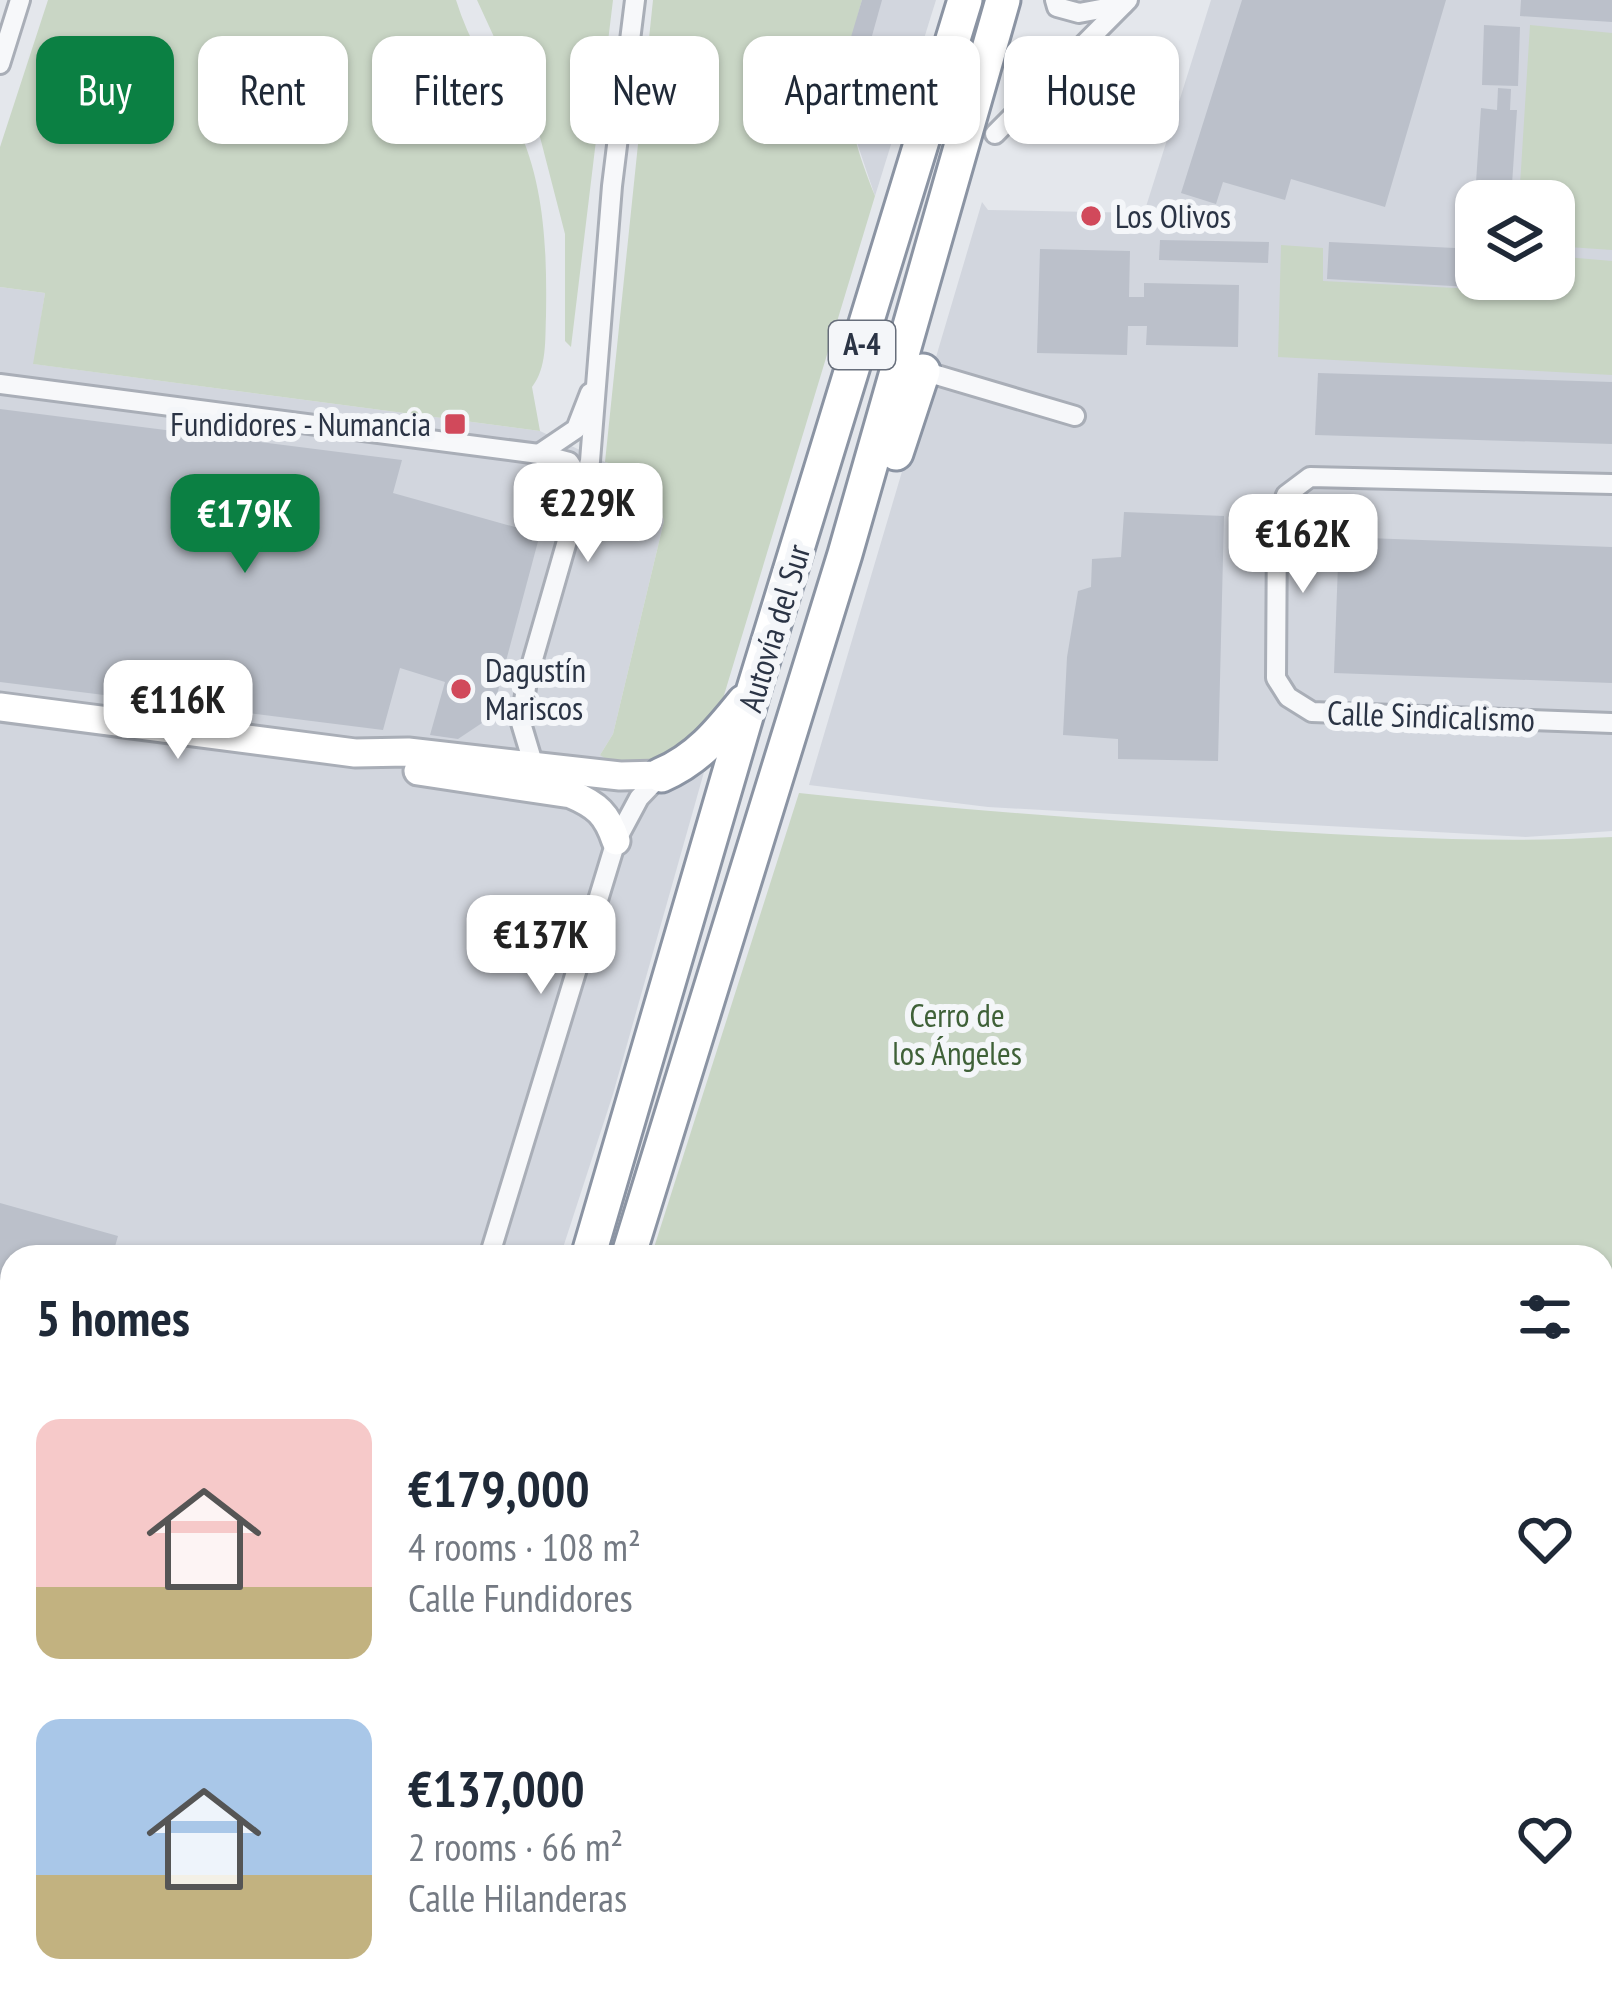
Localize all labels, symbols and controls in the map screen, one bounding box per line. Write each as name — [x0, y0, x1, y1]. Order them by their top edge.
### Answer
chip: Buy — [36, 36, 174, 144]
chip: Rent — [198, 36, 348, 144]
chip: Filters — [372, 36, 546, 144]
chip: New — [570, 36, 719, 144]
chip: Apartment — [743, 36, 980, 144]
chip: House — [1004, 36, 1179, 144]
map controls — [1455, 180, 1575, 300]
button: layers — [1455, 180, 1575, 300]
place label: Los Olivos — [1115, 194, 1231, 237]
marker: Los Olivos — [1078, 203, 1104, 229]
road number: A-4 — [829, 321, 895, 369]
place label: Fundidores - Numancia — [170, 402, 431, 445]
marker: Fundidores - Numancia — [442, 411, 468, 437]
pin: €229K — [504, 463, 672, 565]
pin: €179K — [161, 474, 329, 576]
text: €229K — [541, 476, 635, 527]
text: €179K — [198, 487, 292, 538]
pin: €162K — [1219, 494, 1387, 596]
text: €162K — [1256, 507, 1350, 558]
street label: Autovía del Sur — [728, 539, 819, 717]
place label: Dagustín Mariscos — [485, 648, 586, 729]
pin: €116K — [94, 660, 262, 762]
text: €116K — [131, 673, 225, 724]
marker: Dagustín Mariscos — [448, 676, 474, 702]
street label: Calle Sindicalismo — [1326, 690, 1536, 741]
pin: €137K — [457, 895, 625, 997]
text: €137K — [494, 908, 588, 959]
park label: Cerro de los Ángeles — [892, 993, 1022, 1074]
text: 5 homes — [36, 1284, 190, 1350]
icon: filters — [1512, 1284, 1578, 1350]
text: €179,000 — [408, 1455, 590, 1521]
icon: home — [132, 1467, 276, 1611]
icon: heart — [1512, 1506, 1578, 1572]
text: 4 rooms · 108 m² — [408, 1521, 641, 1572]
text: Calle Fundidores — [408, 1572, 633, 1623]
text: €137,000 — [408, 1755, 585, 1821]
icon: home — [132, 1767, 276, 1911]
icon: heart — [1512, 1806, 1578, 1872]
text: 2 rooms · 66 m² — [408, 1821, 623, 1872]
text: Calle Hilanderas — [408, 1872, 627, 1923]

